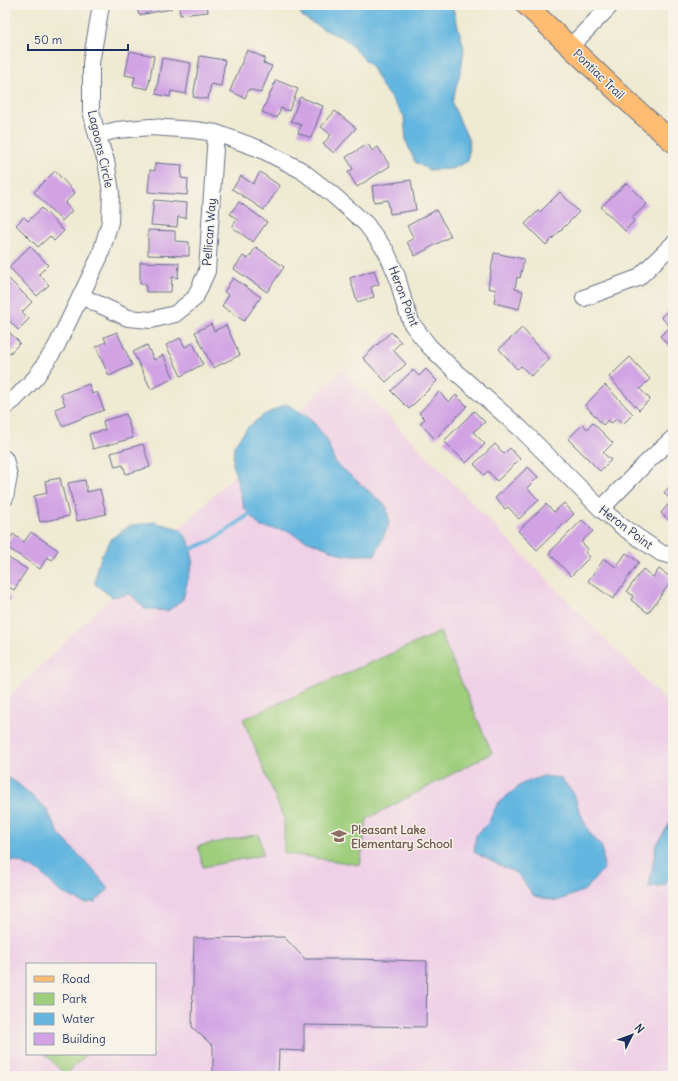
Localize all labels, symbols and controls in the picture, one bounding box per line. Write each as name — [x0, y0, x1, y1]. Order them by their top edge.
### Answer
scale bar — [28, 26, 128, 52]
text: 50 m — [34, 32, 63, 47]
street label: Pontiac Trail — [570, 46, 628, 102]
street label: Lagoons Circle — [85, 109, 117, 189]
street label: Pellican Way — [199, 198, 219, 266]
street label: Heron Point — [386, 264, 422, 328]
street label: Heron Point — [596, 502, 656, 552]
place label: Pleasant Lake Elementary School — [351, 822, 453, 852]
school or university icon: Pleasant Lake Elementary School — [330, 827, 348, 845]
legend — [26, 963, 156, 1055]
text: Road — [62, 971, 90, 986]
text: Park — [62, 991, 87, 1006]
text: Water — [62, 1011, 95, 1026]
north arrow — [612, 1015, 652, 1055]
text: N — [632, 1021, 647, 1036]
text: Building — [62, 1031, 106, 1046]

